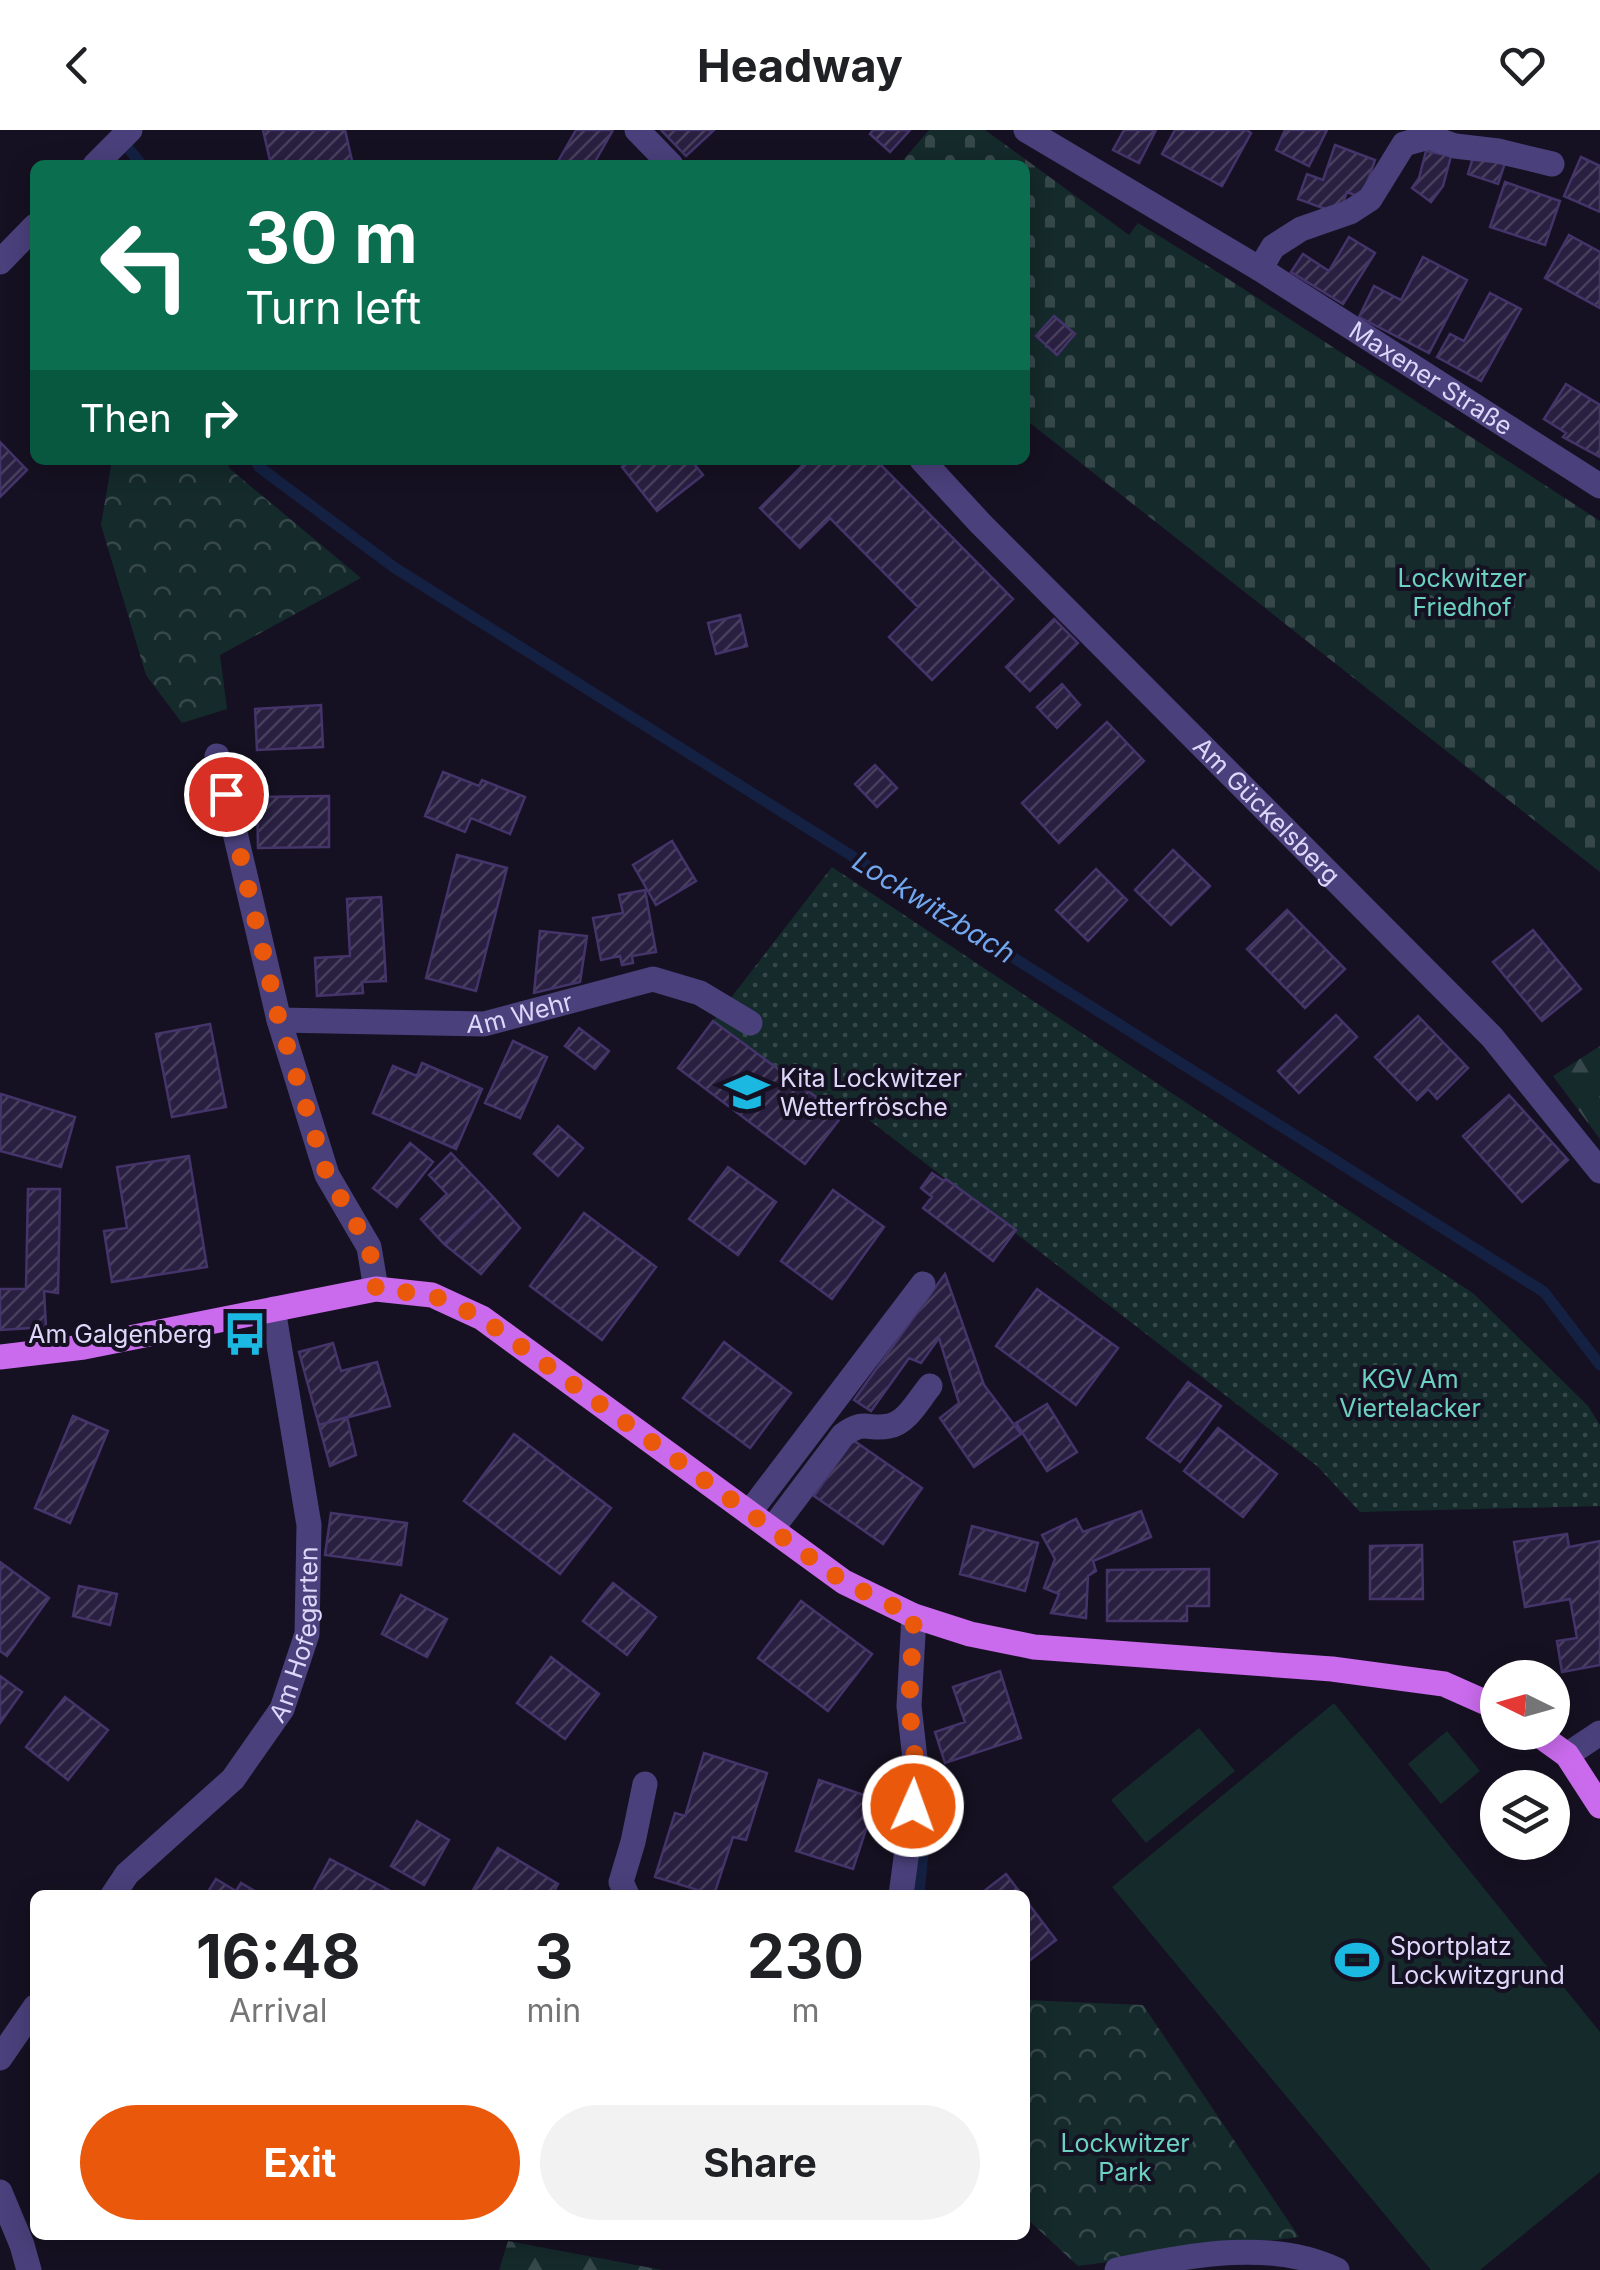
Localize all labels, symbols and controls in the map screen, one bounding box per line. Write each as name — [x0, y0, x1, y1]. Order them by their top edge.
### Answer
icon: back — [50, 38, 105, 93]
text: Headway — [697, 38, 903, 93]
icon: heart — [1495, 38, 1550, 93]
text: 30 m — [245, 195, 418, 280]
icon: left — [80, 200, 210, 330]
text: Turn left — [245, 280, 421, 335]
street label: Maxener Straße — [1344, 315, 1518, 441]
icon: right — [192, 390, 247, 445]
text: Then — [80, 395, 172, 441]
park label: Lockwitzer Friedhof — [1397, 563, 1527, 622]
street label: Am Gückelsberg — [1187, 731, 1346, 891]
pin — [184, 752, 269, 837]
icon: arrive — [199, 767, 254, 822]
water label: Lockwitzbach — [846, 843, 1022, 971]
street label: Am Wehr — [466, 986, 576, 1039]
place label: Kita Lockwitzer Wetterfrösche — [780, 1063, 962, 1122]
school or university icon: Kita Lockwitzer Wetterfrösche — [723, 1068, 771, 1116]
bus stop icon: Am Galgenberg — [221, 1310, 269, 1358]
place label: Am Galgenberg — [28, 1319, 212, 1349]
park label: KGV Am Viertelacker — [1339, 1364, 1481, 1423]
street label: Am Hofegarten — [262, 1546, 324, 1728]
north arrow — [1480, 1660, 1570, 1750]
map controls — [1480, 1660, 1570, 1860]
position arrow — [861, 1754, 965, 1858]
button: layers — [1480, 1770, 1570, 1860]
text: 16:48 — [196, 1920, 360, 1992]
text: 3 — [534, 1920, 573, 1992]
text: 230 — [747, 1920, 864, 1992]
place label: Sportplatz Lockwitzgrund — [1390, 1931, 1565, 1990]
sports icon: Sportplatz Lockwitzgrund — [1333, 1936, 1381, 1984]
text: Arrival — [229, 1991, 327, 2030]
text: min — [526, 1991, 581, 2030]
text: m — [792, 1991, 820, 2030]
button: Exit — [80, 2105, 520, 2220]
button: Share — [540, 2105, 980, 2220]
park label: Lockwitzer Park — [1060, 2128, 1190, 2187]

